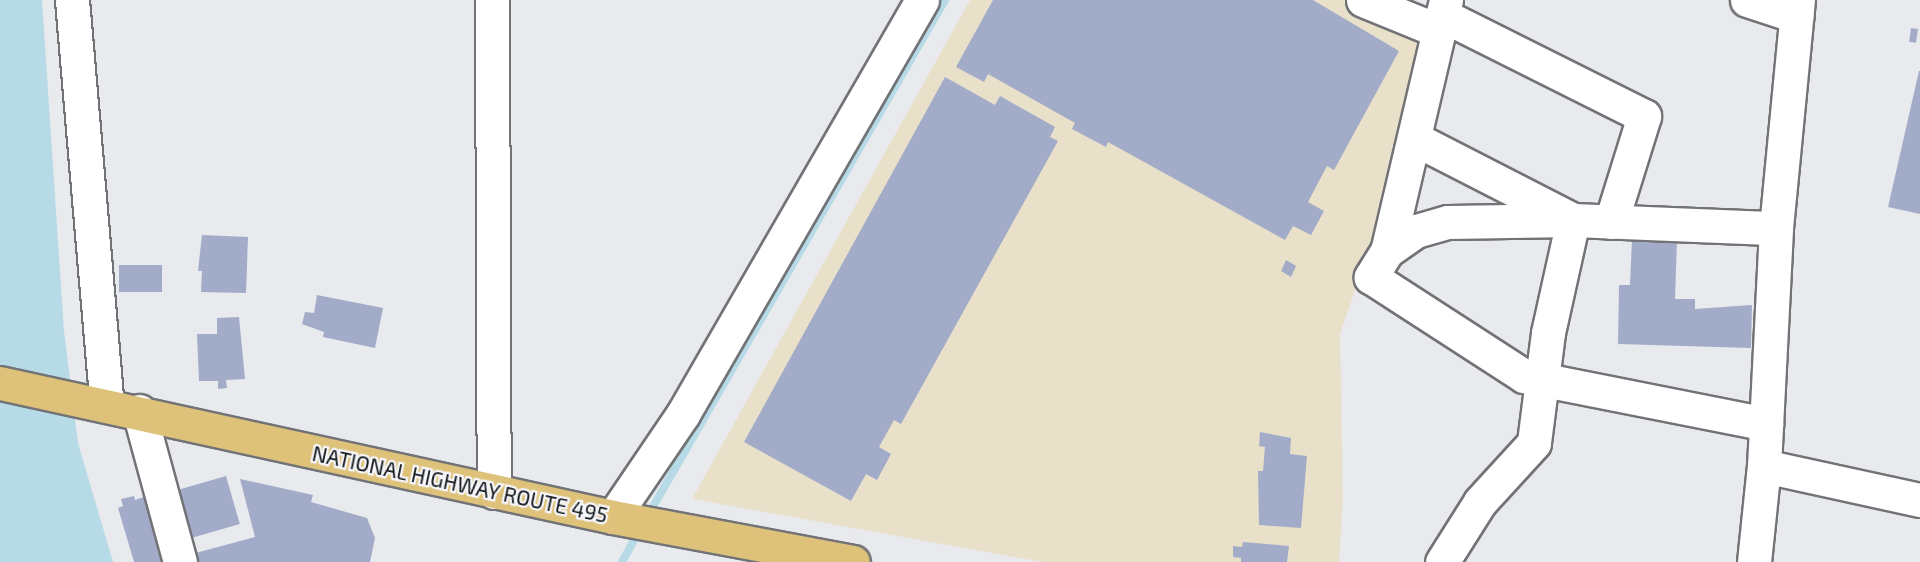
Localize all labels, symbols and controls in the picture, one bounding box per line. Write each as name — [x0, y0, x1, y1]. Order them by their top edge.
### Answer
street label: NATIONAL HIGHWAY ROUTE 495 — [310, 440, 610, 528]

